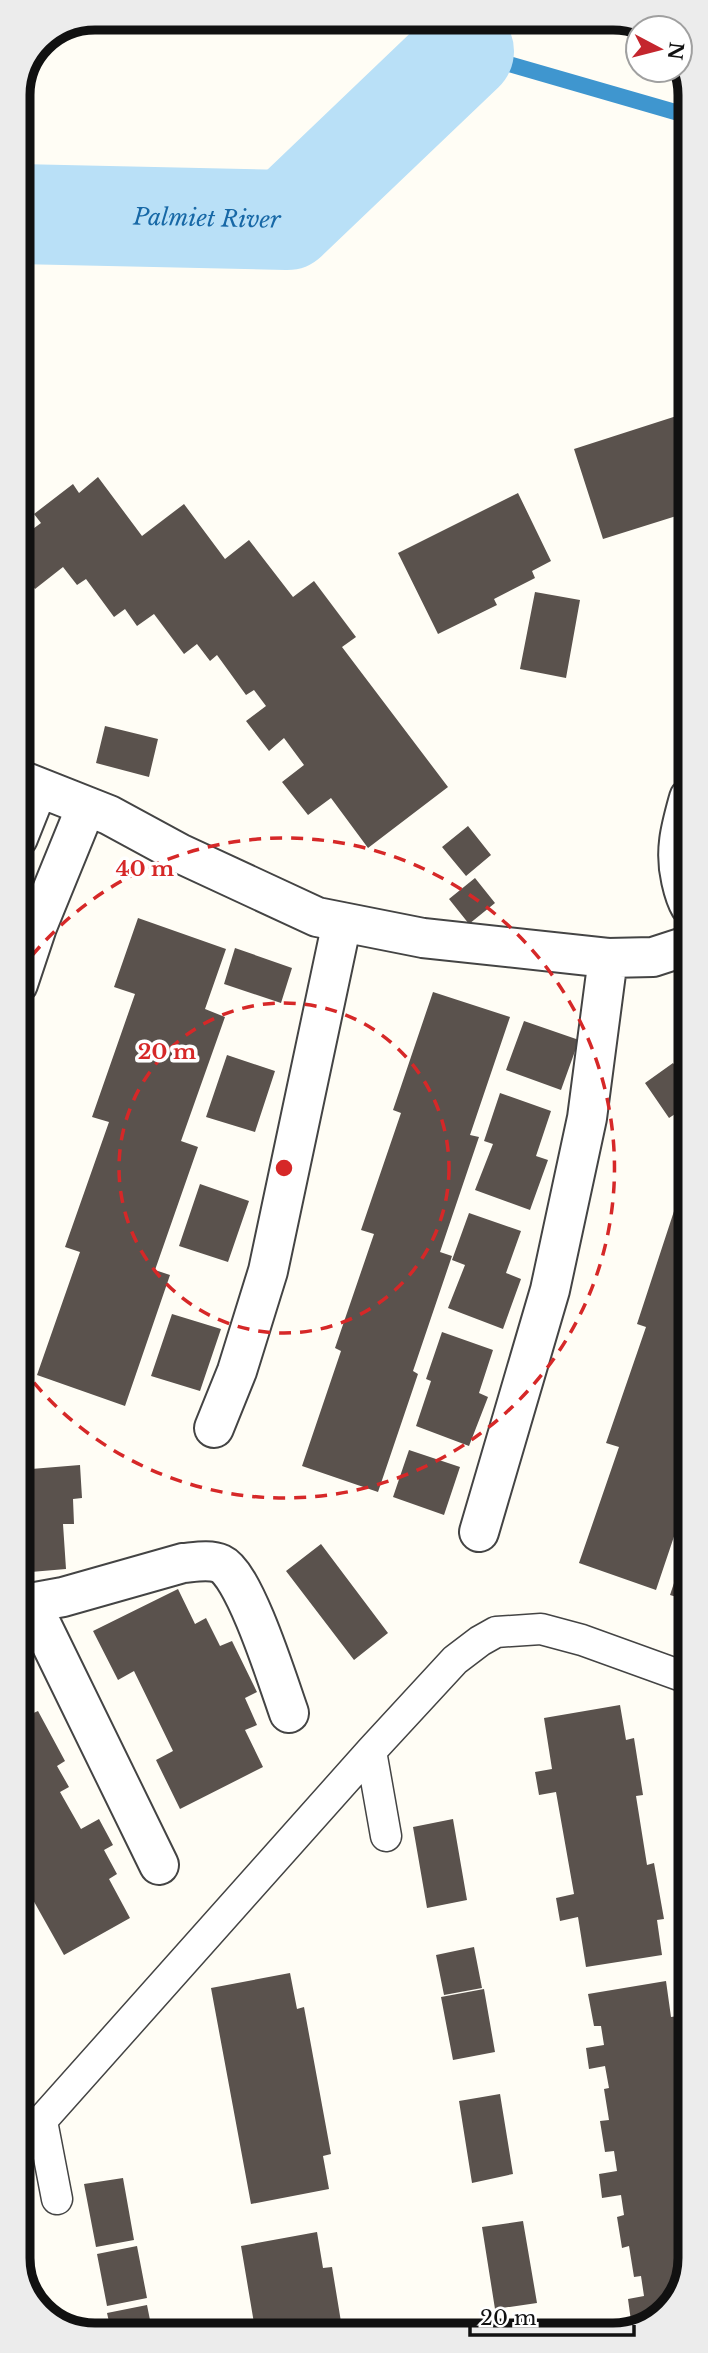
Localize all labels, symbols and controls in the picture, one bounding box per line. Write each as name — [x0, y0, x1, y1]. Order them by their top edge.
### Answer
north arrow — [624, 14, 694, 84]
text: N — [663, 41, 688, 61]
water label: Palmiet River — [132, 203, 282, 234]
text: 40 m — [116, 856, 174, 882]
text: 20 m — [138, 1039, 196, 1065]
centre of rings — [272, 1156, 296, 1180]
scale bar — [470, 2294, 634, 2338]
text: 20 m — [480, 2305, 537, 2331]

